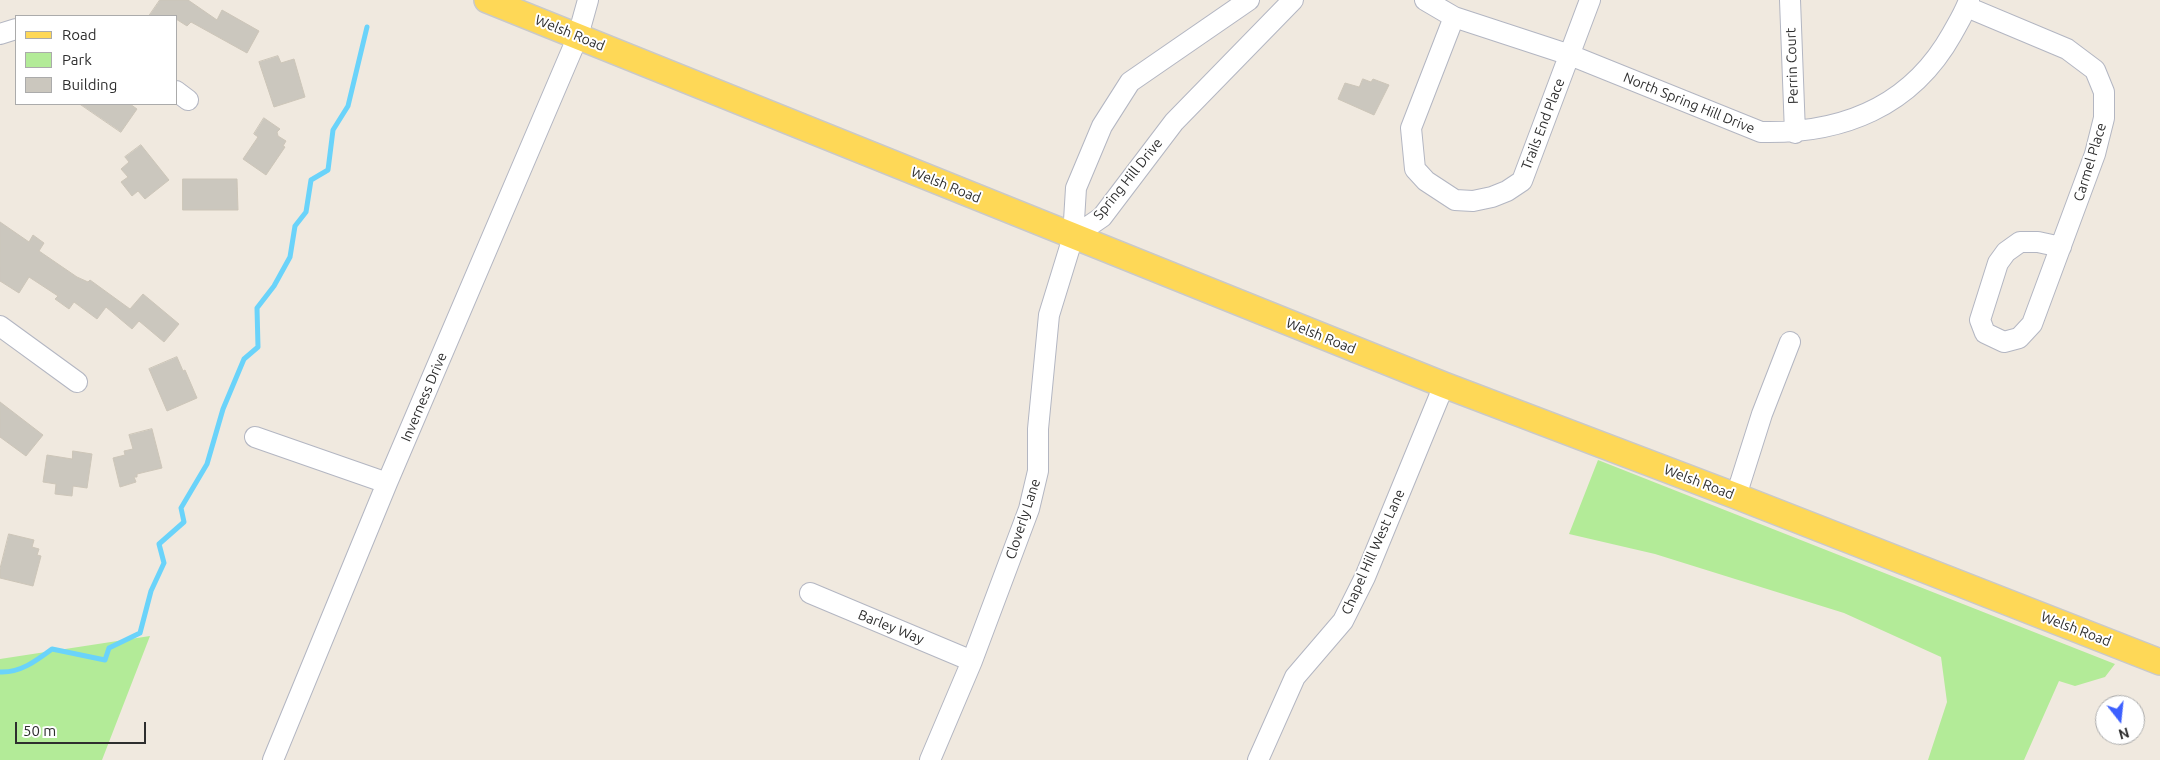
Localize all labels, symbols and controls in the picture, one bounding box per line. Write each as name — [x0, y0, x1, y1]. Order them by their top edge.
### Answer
street label: Welsh Road — [533, 11, 607, 55]
legend — [15, 15, 178, 105]
text: Road — [62, 26, 97, 43]
street label: Perrin Court — [1782, 27, 1802, 105]
text: Park — [62, 51, 92, 68]
street label: North Spring Hill Drive — [1621, 69, 1757, 137]
text: Building — [62, 76, 117, 93]
street label: Trails End Place — [1518, 76, 1568, 172]
street label: Carmel Place — [2070, 121, 2110, 203]
street label: Spring Hill Drive — [1090, 135, 1166, 223]
street label: Welsh Road — [909, 163, 983, 207]
street label: Welsh Road — [1284, 314, 1358, 358]
street label: Inverness Drive — [398, 350, 450, 444]
street label: Welsh Road — [1662, 461, 1736, 503]
street label: Cloverly Lane — [1002, 476, 1044, 562]
street label: Chapel Hill West Lane — [1338, 487, 1408, 617]
street label: Barley Way — [856, 606, 926, 648]
street label: Welsh Road — [2039, 608, 2113, 650]
north arrow — [2095, 695, 2145, 745]
scale bar — [18, 712, 149, 744]
text: 50 m — [23, 722, 56, 739]
text: N — [2117, 724, 2131, 743]

